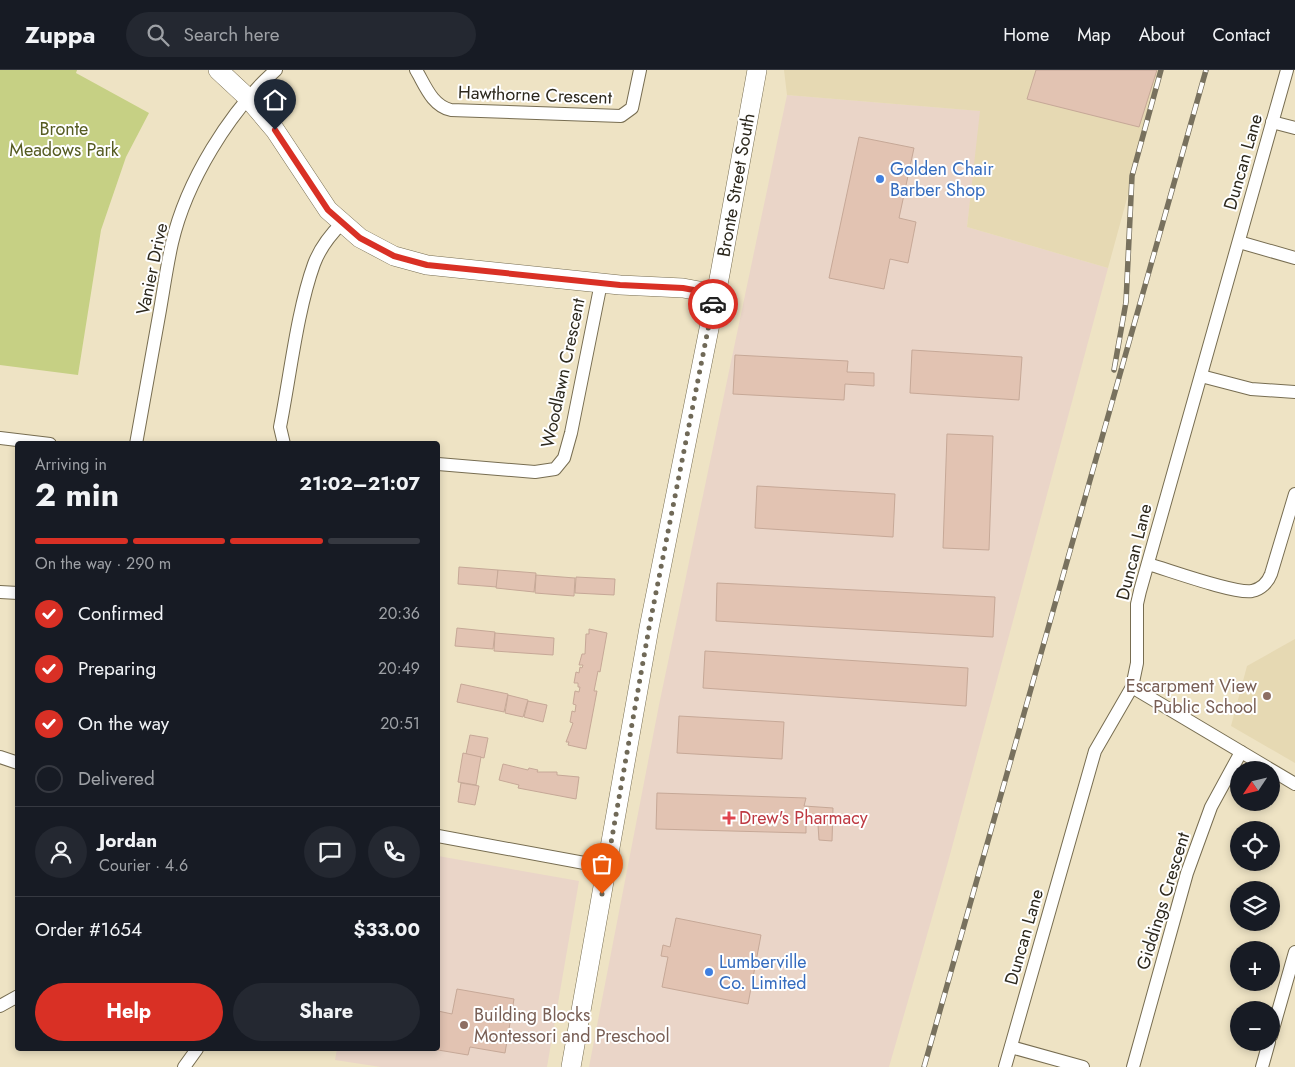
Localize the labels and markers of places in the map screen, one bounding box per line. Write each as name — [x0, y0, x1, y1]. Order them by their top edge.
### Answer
pin — [254, 79, 296, 130]
place label: Golden Chair Barber Shop — [890, 156, 994, 203]
marker: Golden Chair Barber Shop — [874, 173, 886, 185]
place label: Escarpment View Public School — [1126, 673, 1258, 720]
marker: Escarpment View Public School — [1261, 690, 1273, 702]
place label: Drew's Pharmacy — [739, 805, 868, 831]
marker: Drew's Pharmacy — [723, 812, 735, 824]
pin — [581, 843, 623, 894]
place label: Lumberville Co. Limited — [719, 949, 807, 996]
marker: Lumberville Co. Limited — [703, 966, 715, 978]
place label: Building Blocks Montessori and Preschool — [474, 1002, 670, 1049]
marker: Building Blocks Montessori and Preschool — [458, 1019, 470, 1031]

